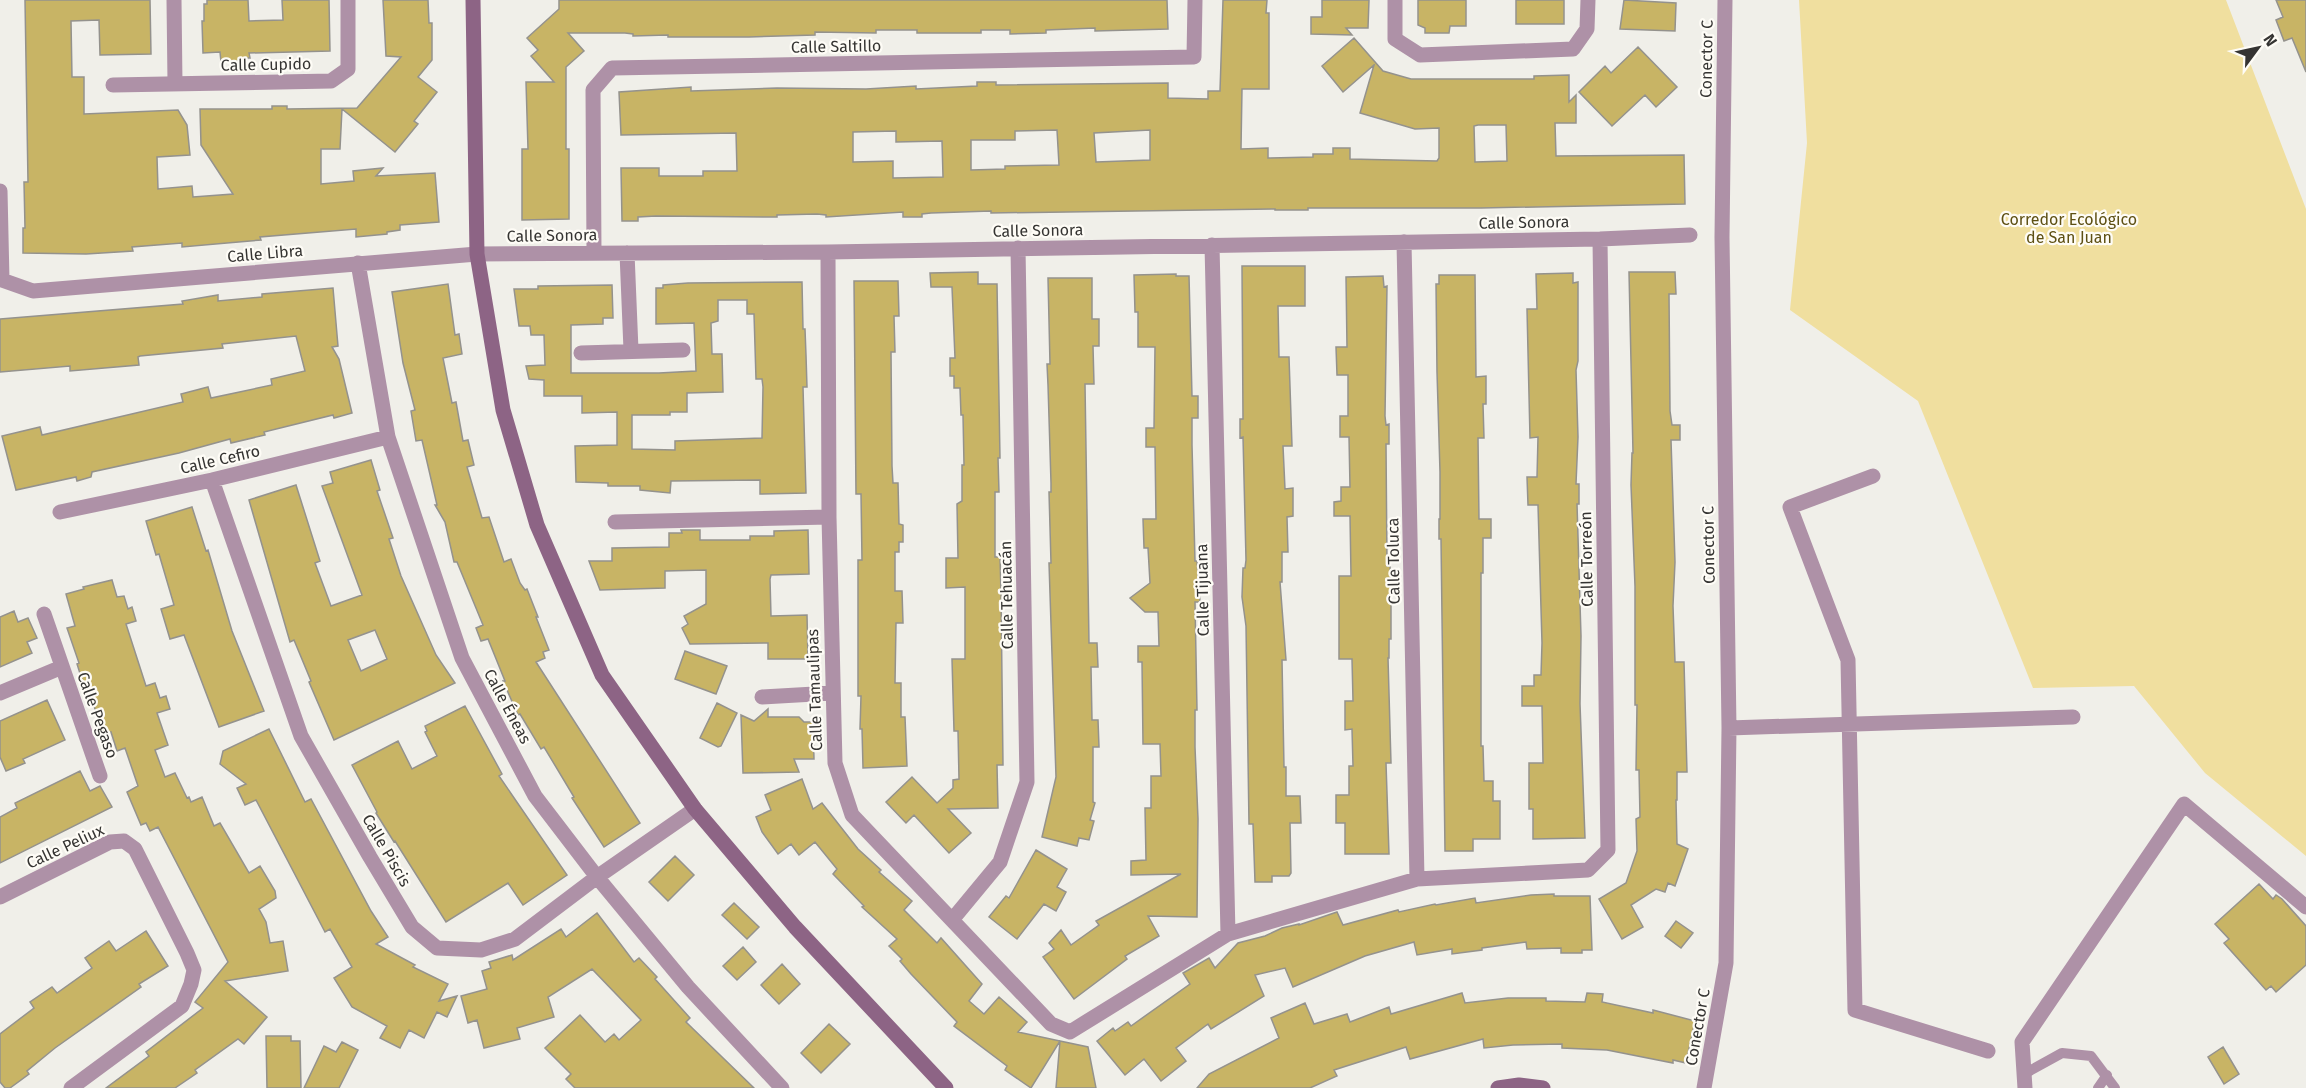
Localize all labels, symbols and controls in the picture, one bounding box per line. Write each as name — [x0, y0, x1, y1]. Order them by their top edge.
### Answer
north arrow — [2228, 18, 2288, 78]
street label: Conector C — [1696, 20, 1717, 98]
text: N — [2259, 30, 2281, 50]
street label: Calle Saltillo — [791, 36, 881, 57]
street label: Calle Cupido — [221, 54, 311, 75]
park label: Corredor Ecológico de San Juan — [2001, 210, 2137, 247]
street label: Calle Sonora — [1478, 212, 1570, 233]
street label: Calle Sonora — [992, 220, 1084, 241]
street label: Calle Sonora — [506, 225, 598, 246]
street label: Calle Libra — [226, 241, 304, 266]
street label: Calle Cefiro — [178, 441, 262, 478]
street label: Conector C — [1698, 506, 1719, 584]
street label: Calle Torreón — [1576, 511, 1597, 607]
street label: Calle Toluca — [1383, 518, 1404, 604]
street label: Calle Tehuacán — [996, 540, 1017, 649]
street label: Calle Tijuana — [1192, 543, 1213, 637]
street label: Calle Tamaulipas — [803, 629, 826, 751]
street label: Calle Éneas — [480, 665, 536, 747]
street label: Calle Pegaso — [73, 669, 122, 761]
street label: Calle Piscis — [358, 811, 415, 890]
street label: Calle Peliux — [23, 820, 107, 873]
street label: Conector C — [1681, 987, 1714, 1067]

